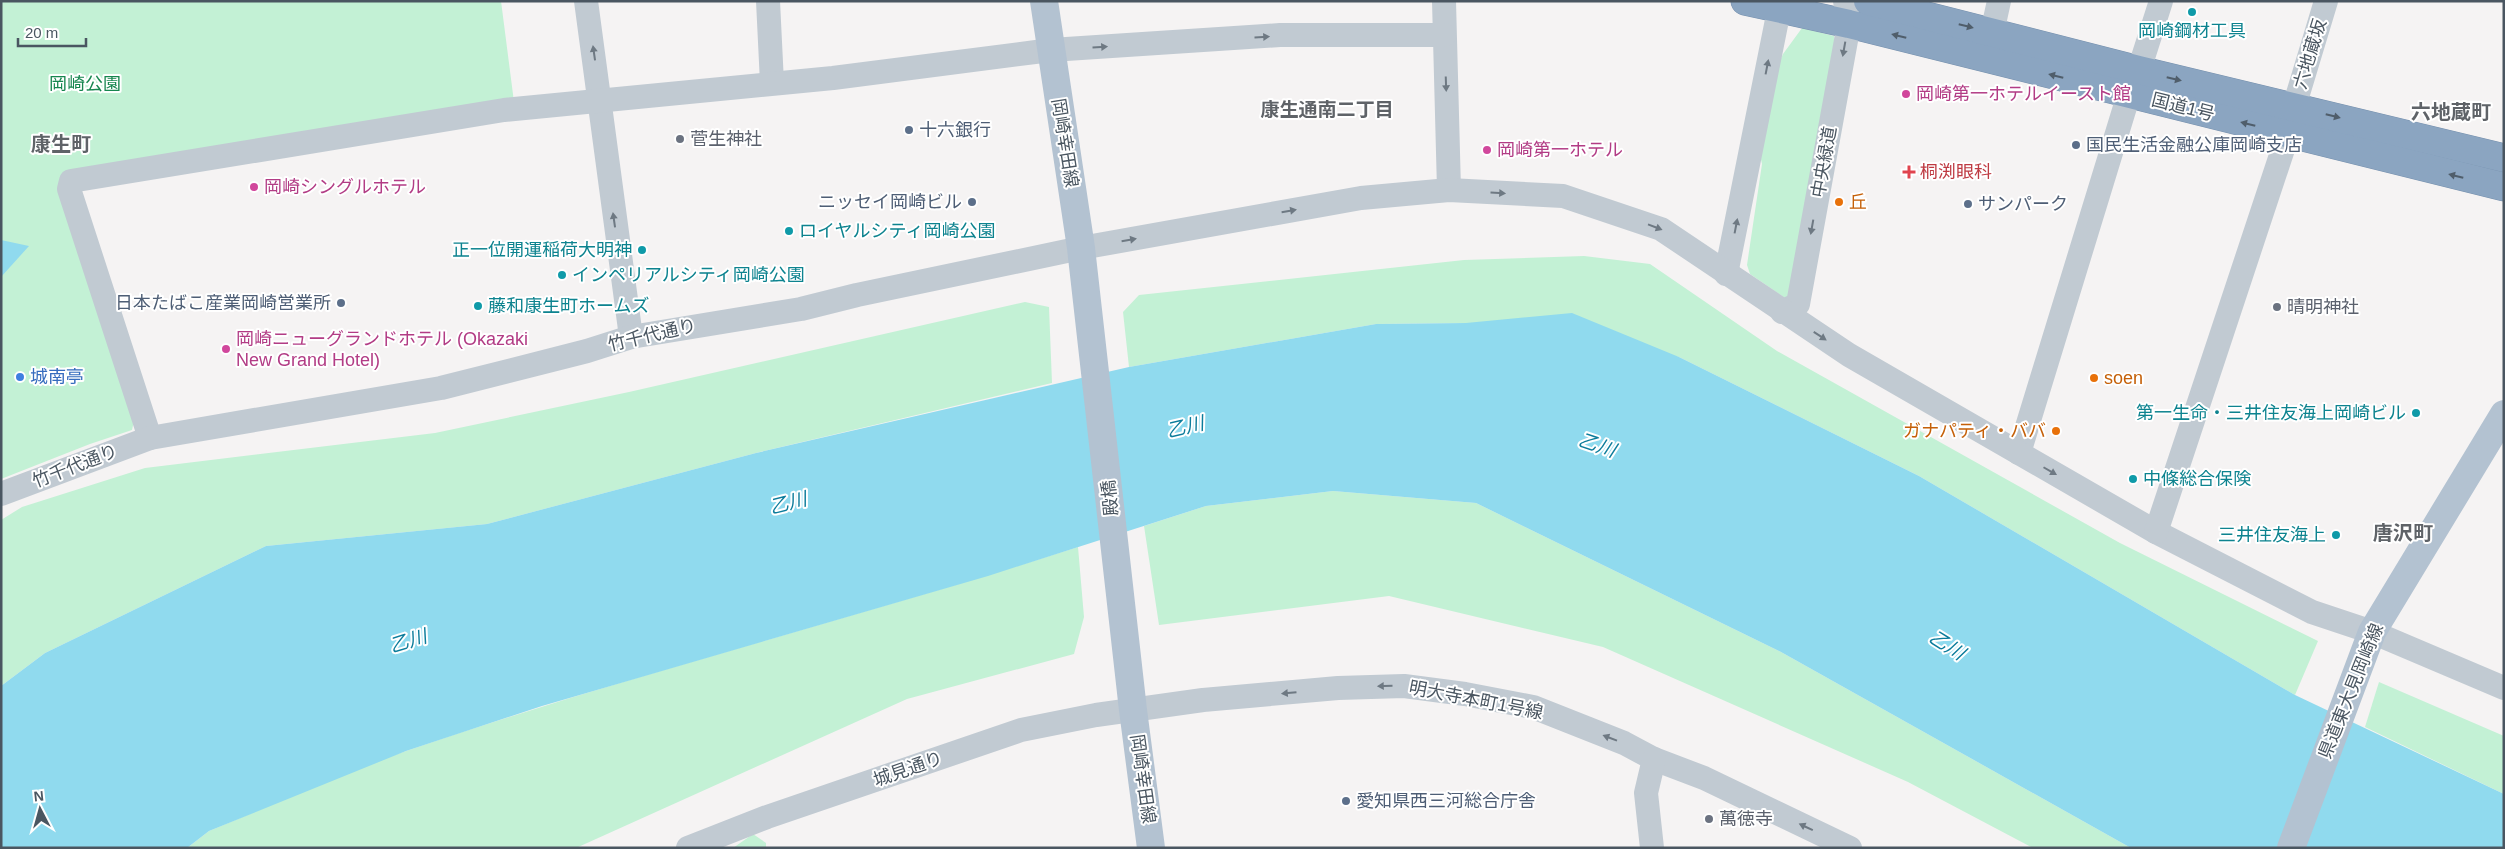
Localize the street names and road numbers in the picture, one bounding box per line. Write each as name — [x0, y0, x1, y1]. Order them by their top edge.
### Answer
street label: 六地蔵坂 — [2290, 17, 2330, 91]
street label: 国道1号 — [2150, 90, 2216, 124]
street label: 岡崎幸田線 — [1048, 97, 1082, 189]
street label: 中央緑道 — [1808, 125, 1840, 199]
street label: 竹千代通り — [606, 315, 698, 355]
street label: 竹千代通り — [29, 441, 121, 491]
street label: 殿橋 — [1098, 479, 1122, 517]
street label: 県道東大見岡崎線 — [2315, 620, 2387, 762]
street label: 明大寺本町1号線 — [1407, 677, 1545, 723]
street label: 岡崎幸田線 — [1127, 733, 1159, 825]
street label: 城見通り — [871, 748, 945, 790]

